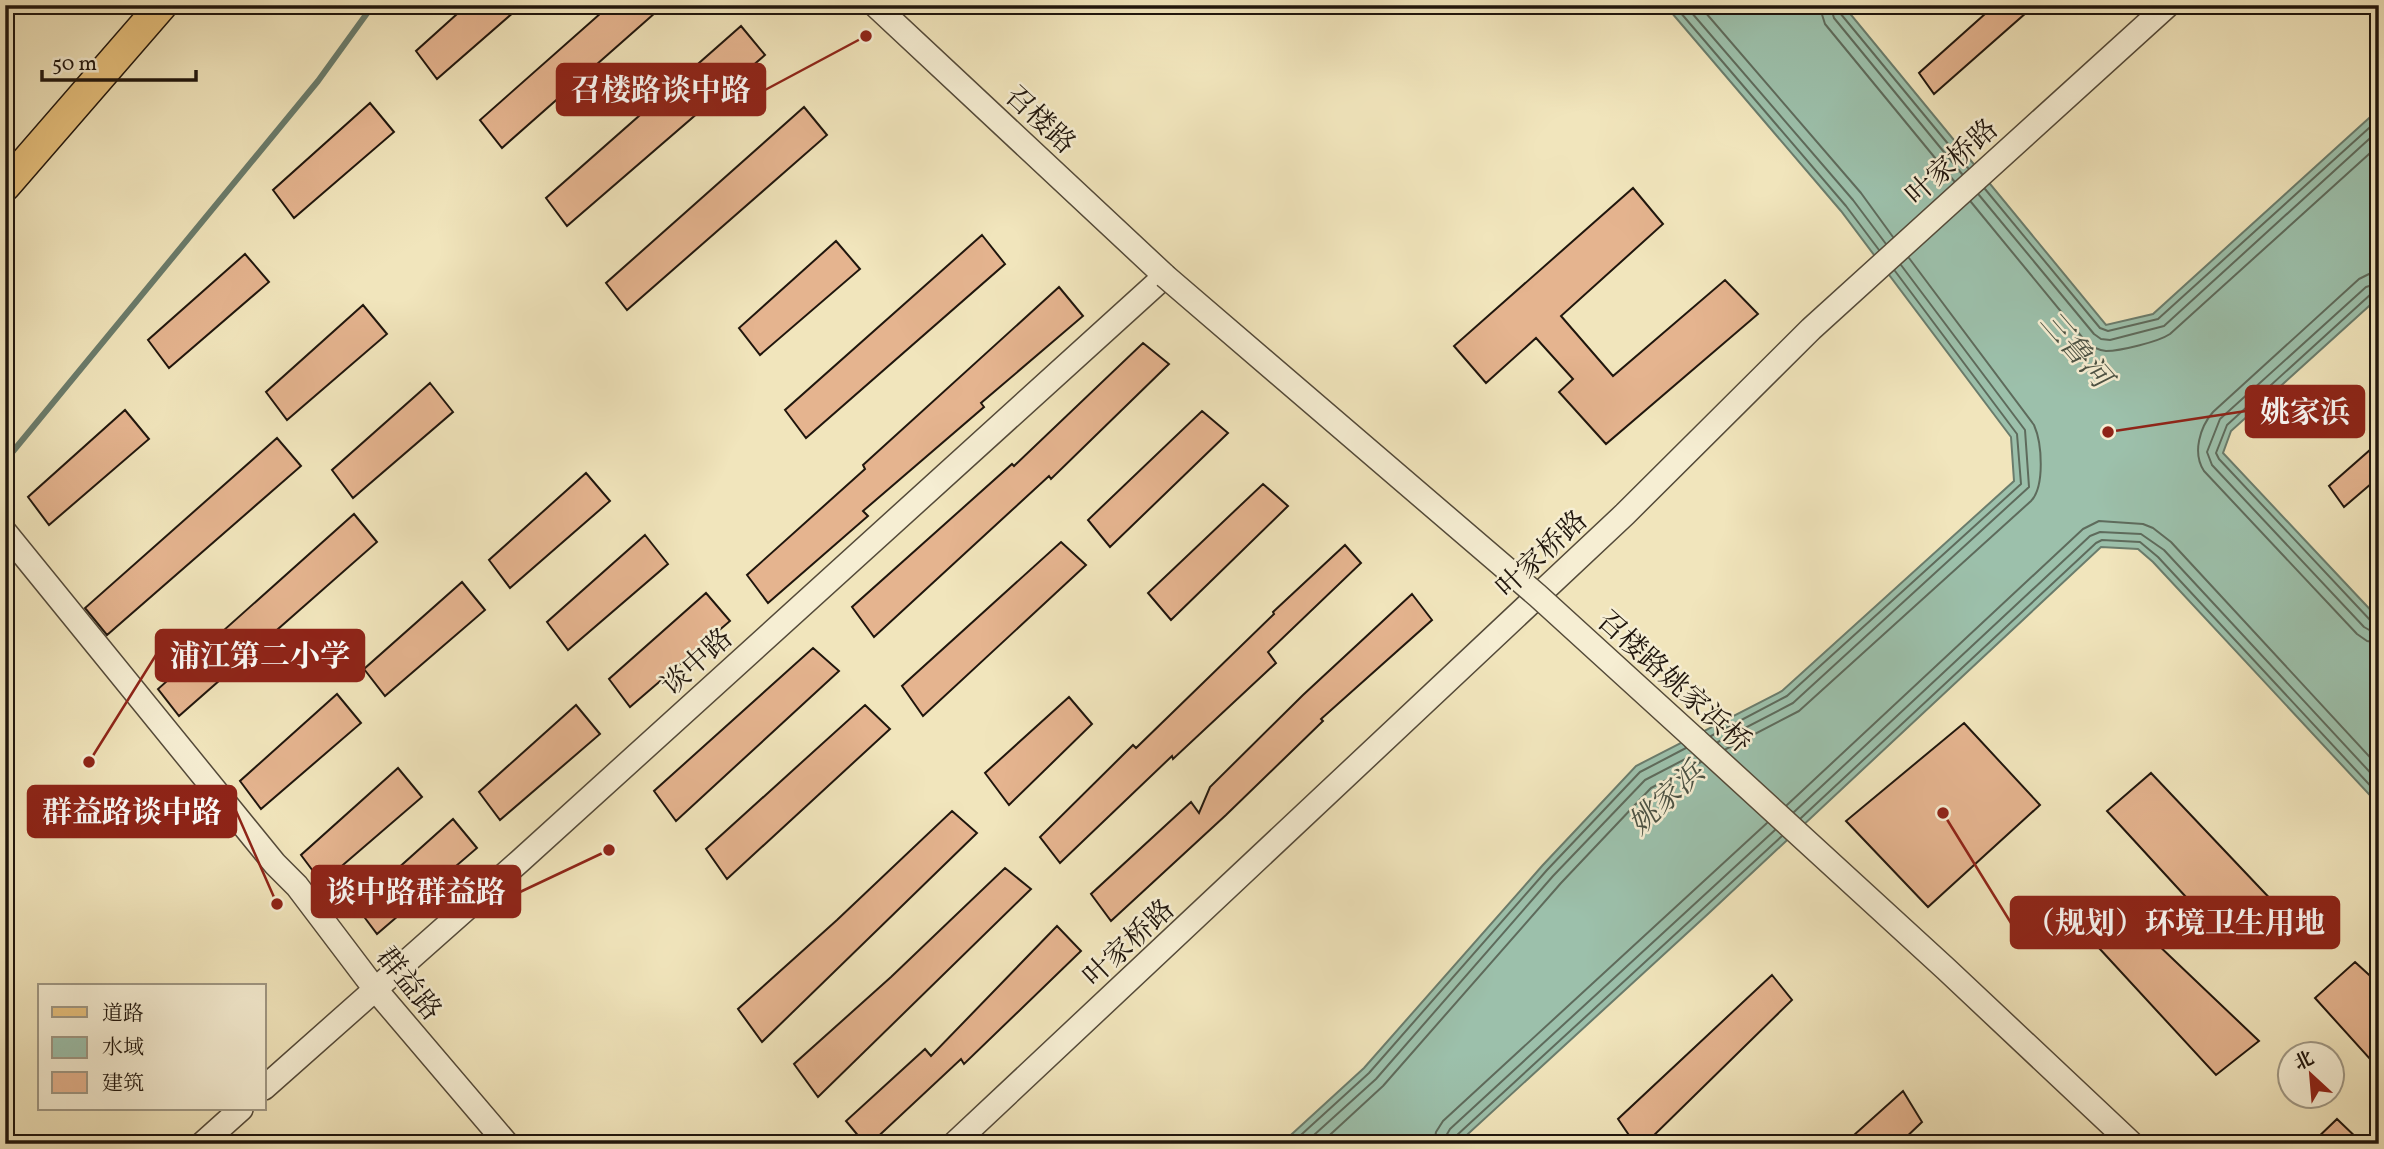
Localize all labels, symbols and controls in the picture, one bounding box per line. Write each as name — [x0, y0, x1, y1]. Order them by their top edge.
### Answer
scale bar — [42, 38, 196, 82]
text: 50 m — [52, 50, 97, 79]
callout: 召楼路谈中路 — [557, 64, 765, 115]
text: 召楼路谈中路 — [571, 71, 751, 113]
street label: 召楼路 — [995, 78, 1083, 164]
street label: 叶家桥路 — [1898, 111, 2007, 215]
water label: 三鲁河 — [2029, 303, 2123, 402]
callout: 姚家浜 — [2246, 386, 2364, 437]
text: 姚家浜 — [2260, 393, 2350, 435]
street label: 叶家桥路 — [1488, 502, 1597, 607]
street label: 召楼路姚家浜桥 — [1587, 603, 1759, 763]
street label: 谈中路 — [653, 620, 742, 705]
callout: 浦江第二小学 — [156, 630, 364, 681]
text: 浦江第二小学 — [170, 637, 350, 679]
water label: 姚家浜 — [1620, 752, 1716, 846]
callout: 群益路谈中路 — [28, 786, 236, 837]
text: 群益路谈中路 — [42, 793, 222, 835]
callout: 谈中路群益路 — [312, 866, 520, 917]
text: 谈中路群益路 — [326, 873, 506, 915]
street label: 叶家桥路 — [1075, 891, 1184, 996]
callout: （规划）环境卫生用地 — [2011, 897, 2339, 948]
text: （规划）环境卫生用地 — [2025, 904, 2325, 946]
street label: 群益路 — [366, 940, 450, 1029]
legend — [38, 984, 266, 1110]
text: 道路 — [102, 1000, 144, 1029]
text: 水域 — [102, 1034, 144, 1063]
north arrow — [2276, 1040, 2346, 1110]
text: 北 — [2290, 1046, 2319, 1077]
text: 建筑 — [102, 1070, 144, 1099]

